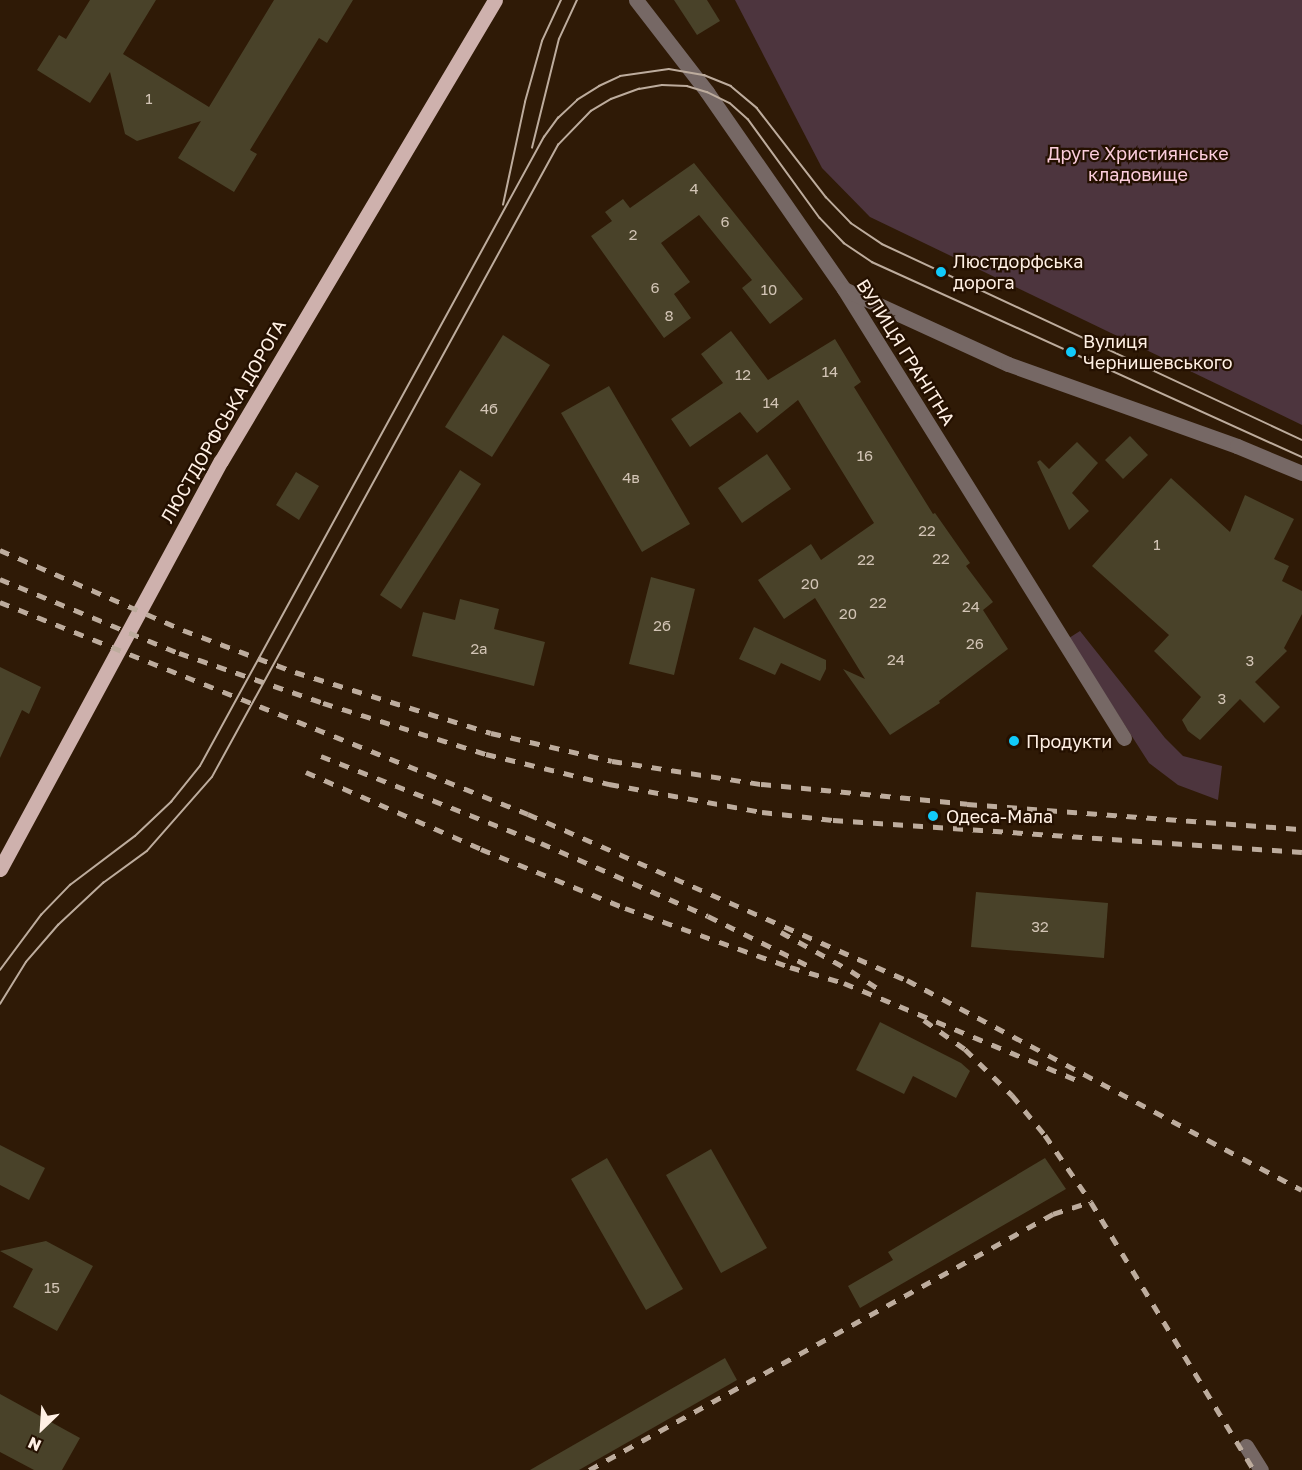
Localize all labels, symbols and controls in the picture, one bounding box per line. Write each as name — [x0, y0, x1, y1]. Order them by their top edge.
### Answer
house number: 1 — [145, 90, 153, 108]
park label: Друге Християнське кладовище — [1047, 143, 1229, 186]
house number: 4 — [689, 180, 699, 198]
house number: 6 — [720, 213, 730, 231]
house number: 2 — [629, 226, 637, 244]
place label: Люстдорфська дорога — [953, 251, 1083, 294]
marker: Люстдорфська дорога — [934, 265, 948, 279]
street label: ВУЛИЦЯ ГРАНІТНА — [852, 275, 960, 429]
house number: 6 — [650, 279, 660, 297]
house number: 10 — [761, 281, 777, 299]
house number: 8 — [664, 307, 674, 325]
street label: ЛЮСТДОРФСЬКА ДОРОГА — [156, 316, 290, 526]
place label: Вулиця Чернишевського — [1083, 331, 1233, 374]
marker: Вулиця Чернишевського — [1064, 345, 1078, 359]
house number: 14 — [822, 363, 838, 381]
house number: 12 — [735, 366, 751, 384]
house number: 14 — [763, 394, 779, 412]
house number: 4б — [480, 400, 498, 418]
house number: 16 — [857, 447, 873, 465]
house number: 4в — [622, 469, 640, 487]
house number: 22 — [918, 522, 936, 540]
house number: 1 — [1153, 536, 1161, 554]
house number: 22 — [932, 550, 950, 568]
house number: 22 — [857, 551, 875, 569]
house number: 20 — [801, 575, 819, 593]
house number: 22 — [869, 594, 887, 612]
house number: 24 — [962, 598, 980, 616]
house number: 20 — [839, 605, 857, 623]
house number: 2б — [653, 617, 671, 635]
house number: 26 — [966, 635, 984, 653]
house number: 2а — [470, 640, 488, 658]
house number: 24 — [887, 651, 905, 669]
house number: 3 — [1246, 652, 1254, 670]
house number: 3 — [1218, 690, 1226, 708]
place label: Продукти — [1026, 730, 1112, 752]
marker: Продукти — [1007, 734, 1021, 748]
place label: Одеса-Мала — [946, 805, 1053, 827]
marker: Одеса-Мала — [924, 807, 942, 825]
house number: 32 — [1031, 918, 1049, 936]
house number: 15 — [44, 1279, 60, 1297]
north arrow — [12, 1398, 72, 1458]
text: N — [25, 1433, 44, 1456]

